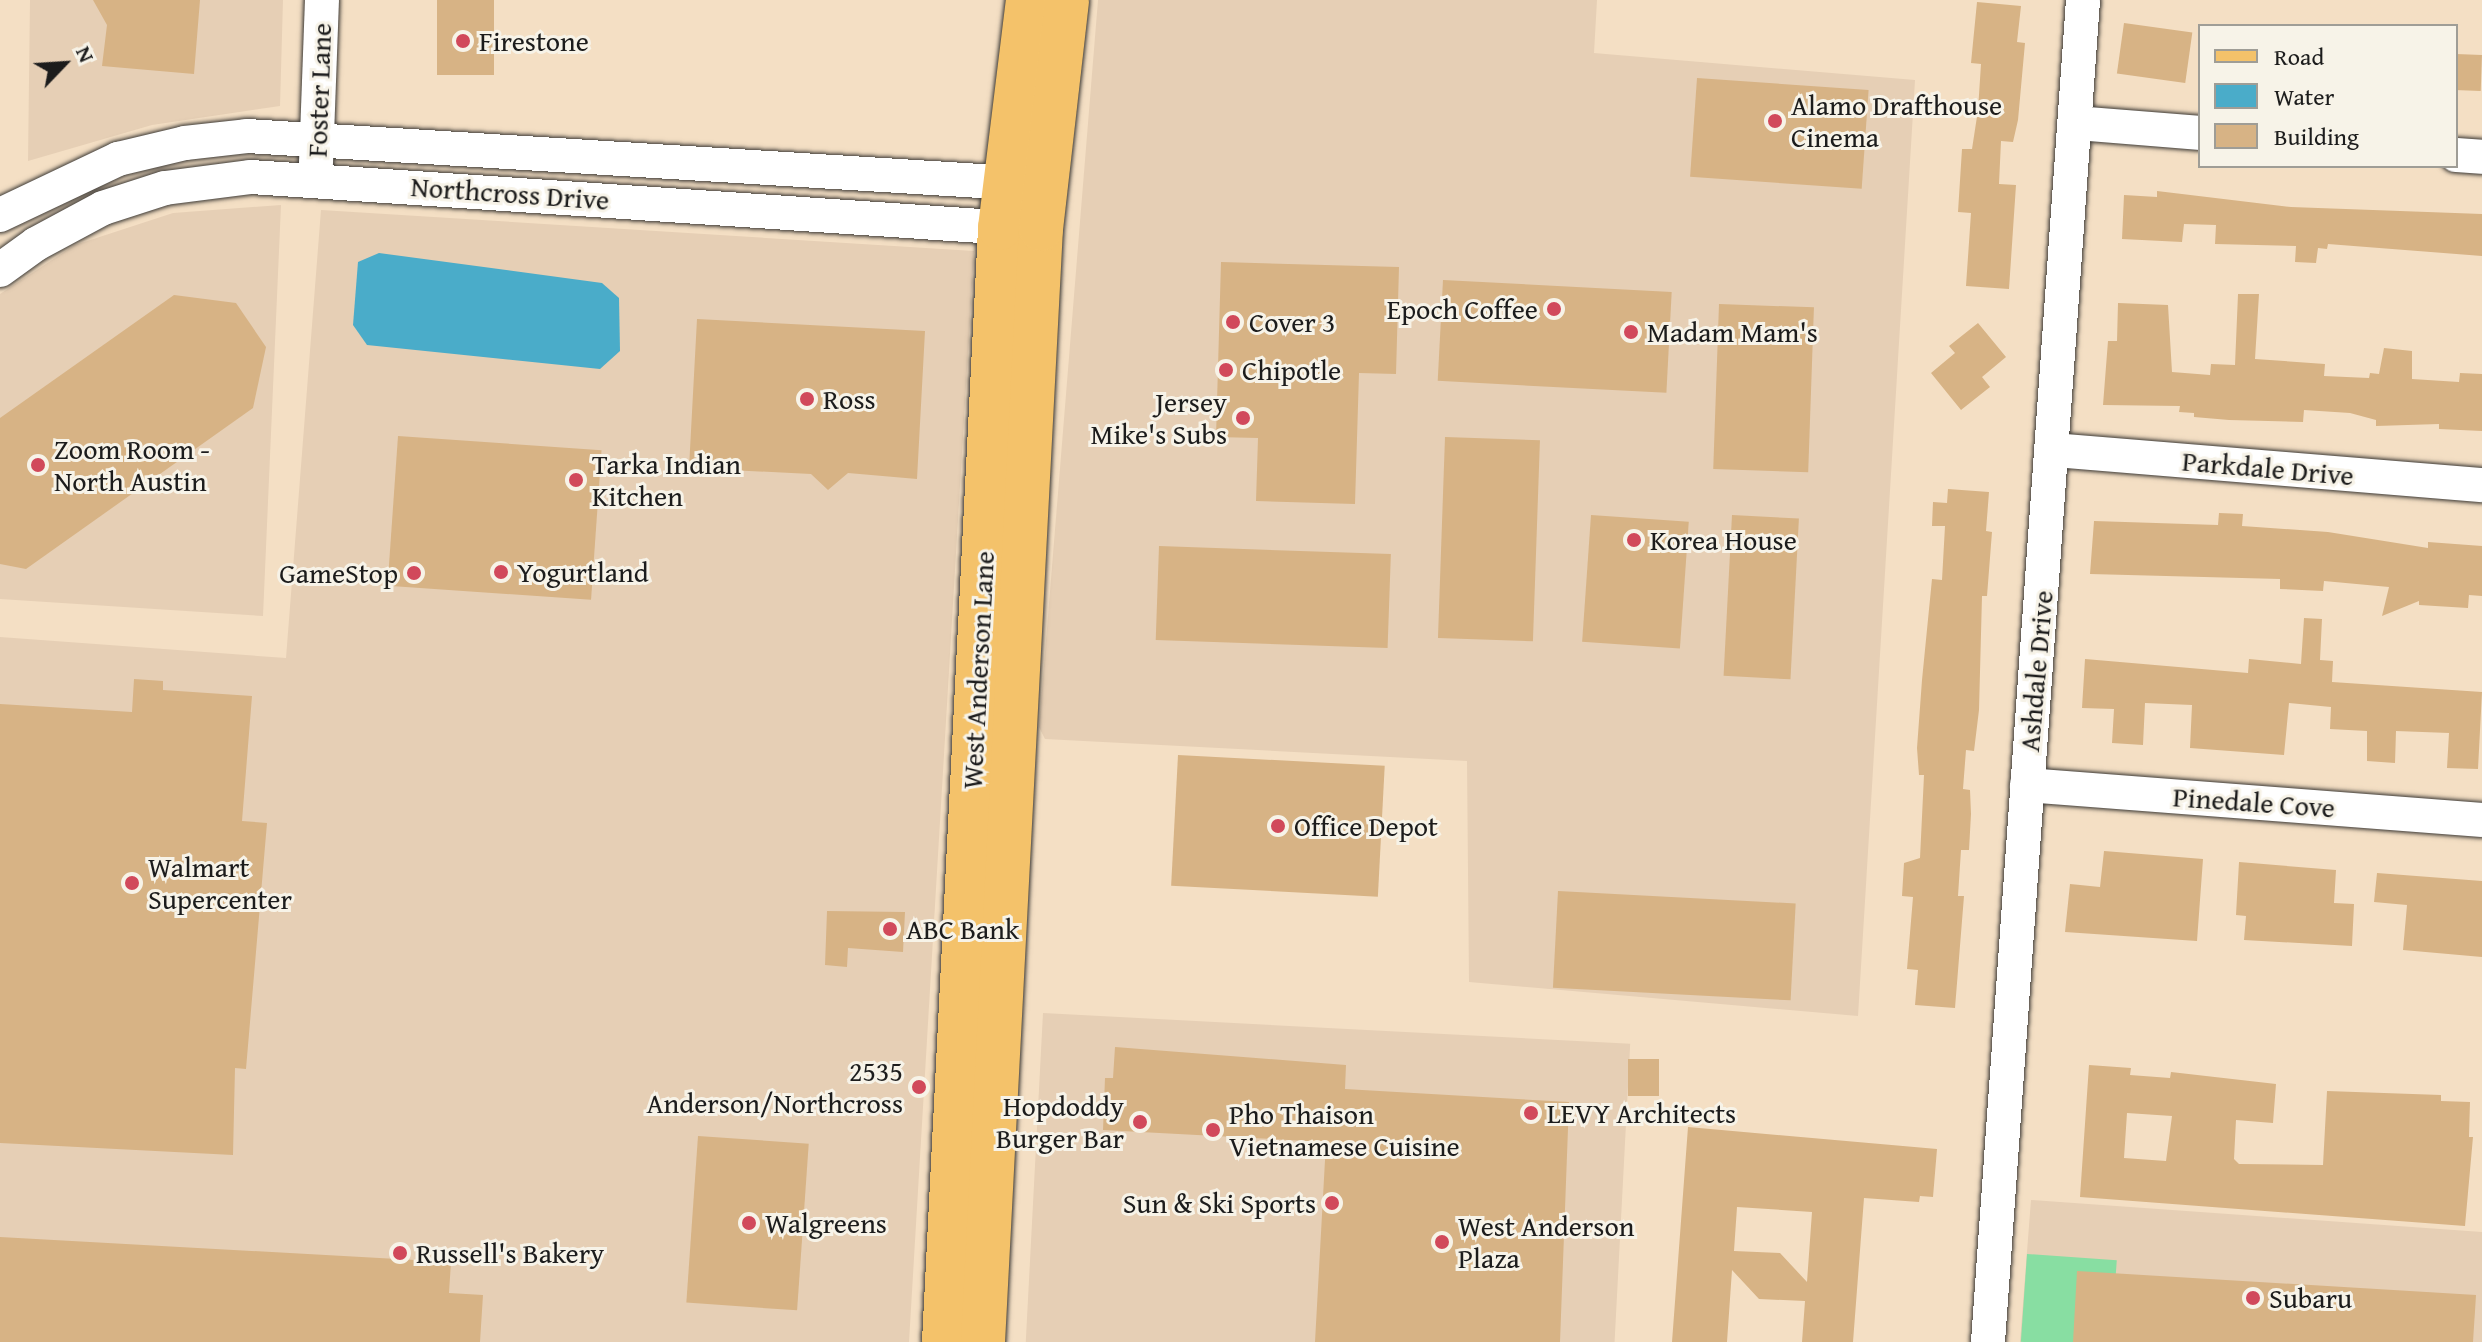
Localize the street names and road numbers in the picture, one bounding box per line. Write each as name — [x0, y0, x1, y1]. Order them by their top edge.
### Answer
street label: Foster Lane — [300, 22, 338, 158]
street label: Northcross Drive — [410, 169, 610, 217]
street label: Parkdale Drive — [2181, 444, 2355, 492]
street label: West Anderson Lane — [955, 550, 1001, 790]
street label: Ashdale Drive — [2012, 589, 2060, 753]
street label: Pinedale Cove — [2172, 780, 2336, 824]

